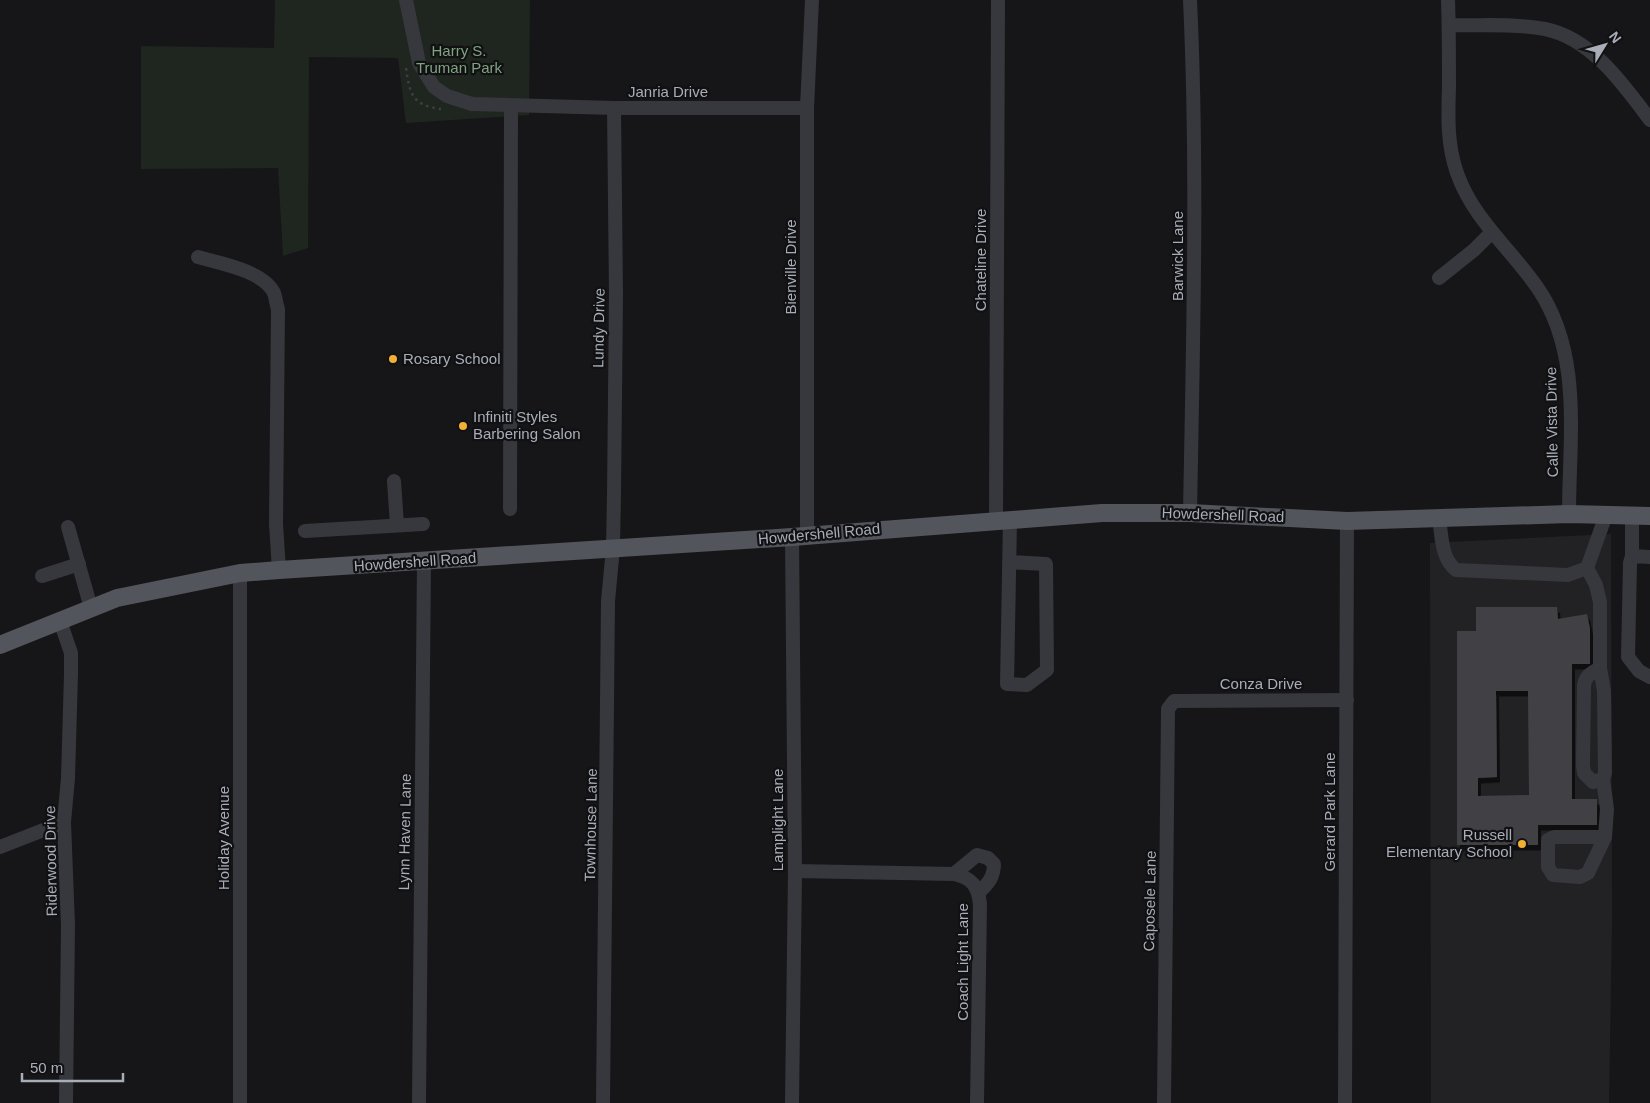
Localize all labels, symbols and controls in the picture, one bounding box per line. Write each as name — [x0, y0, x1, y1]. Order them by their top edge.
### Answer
north arrow — [1580, 20, 1630, 70]
text: N — [1606, 28, 1625, 46]
park label: Harry S. Truman Park — [416, 42, 503, 76]
street label: Janria Drive — [628, 83, 708, 100]
street label: Chateline Drive — [972, 209, 989, 311]
street label: Barwick Lane — [1169, 211, 1186, 301]
street label: Bienville Drive — [782, 219, 799, 315]
street label: Lundy Drive — [589, 288, 608, 368]
place label: Rosary School — [403, 350, 501, 367]
marker: Rosary School — [387, 353, 399, 365]
street label: Calle Vista Drive — [1542, 367, 1561, 477]
place label: Infiniti Styles Barbering Salon — [473, 408, 581, 442]
marker: Infiniti Styles Barbering Salon — [457, 420, 469, 432]
street label: Howdershell Road — [1161, 504, 1285, 525]
street label: Howdershell Road — [757, 520, 881, 547]
street label: Howdershell Road — [353, 549, 477, 574]
street label: Conza Drive — [1220, 675, 1302, 692]
street label: Gerard Park Lane — [1321, 752, 1338, 872]
street label: Townhouse Lane — [581, 768, 600, 882]
street label: Lamplight Lane — [769, 769, 786, 871]
street label: Lynn Haven Lane — [395, 773, 414, 891]
street label: Holiday Avenue — [215, 786, 232, 890]
street label: Riderwood Drive — [41, 805, 60, 917]
place label: Russell Elementary School — [1386, 826, 1512, 860]
marker: Russell Elementary School — [1516, 838, 1528, 850]
street label: Caposele Lane — [1140, 850, 1159, 952]
street label: Coach Light Lane — [954, 903, 971, 1021]
scale bar — [22, 1050, 124, 1082]
text: 50 m — [30, 1059, 63, 1076]

